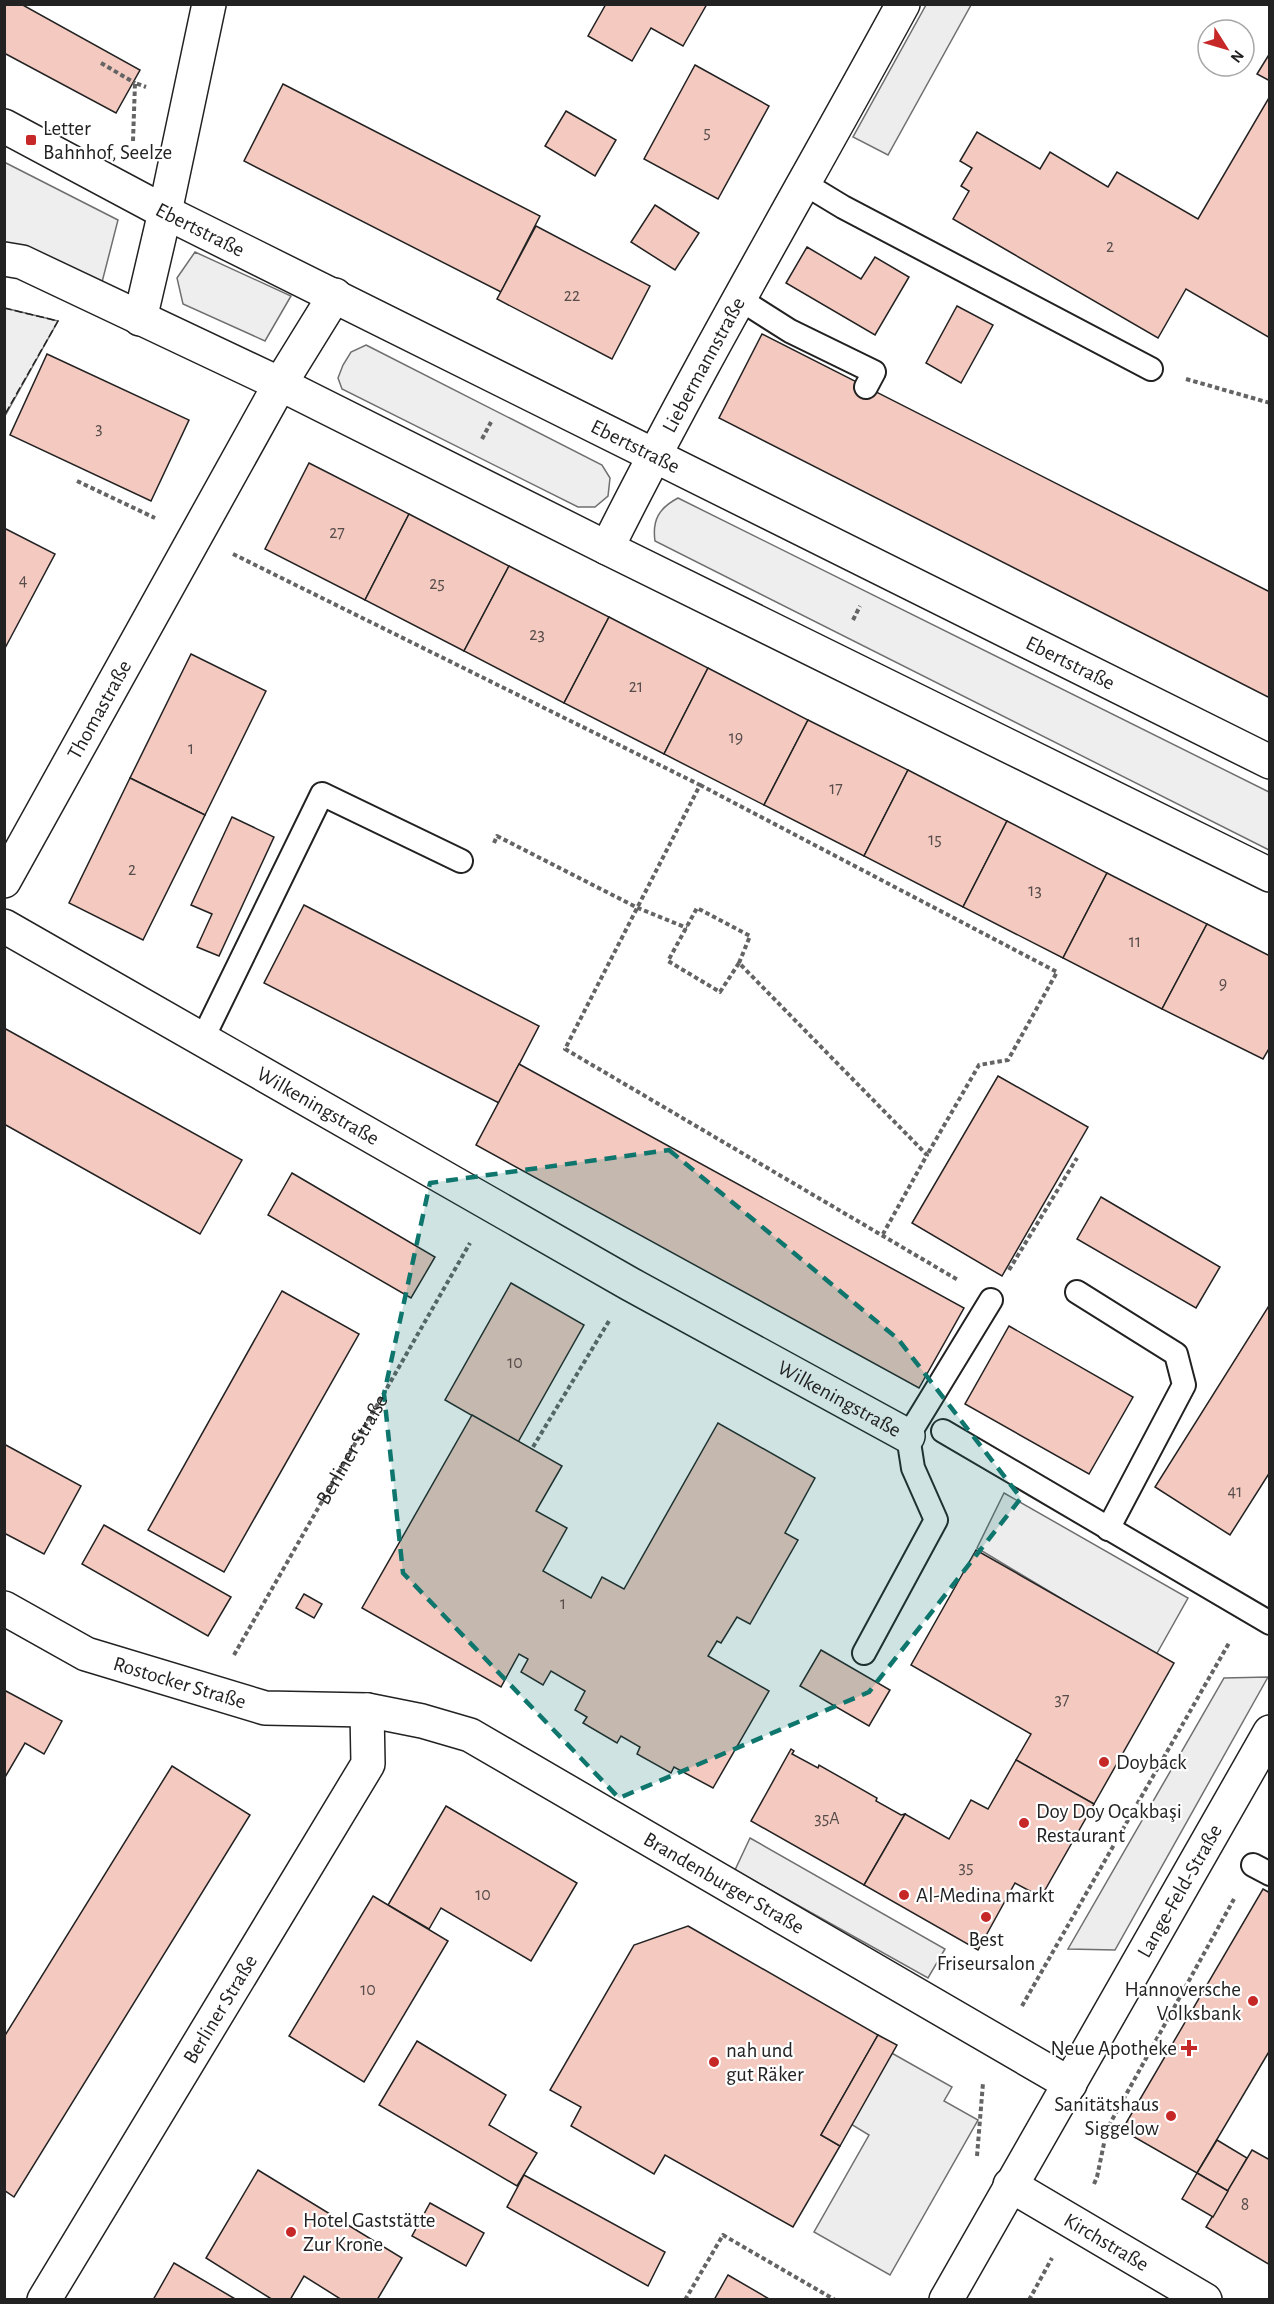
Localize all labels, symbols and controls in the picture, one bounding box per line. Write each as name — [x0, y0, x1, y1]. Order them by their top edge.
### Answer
north arrow — [1196, 18, 1256, 78]
text: N — [1227, 47, 1247, 66]
place label: Letter Bahnhof, Seelze — [43, 118, 172, 163]
house number: 5 — [703, 124, 711, 142]
marker: Letter Bahnhof, Seelze — [24, 133, 38, 147]
street label: Ebertstraße — [152, 199, 248, 261]
house number: 2 — [1106, 238, 1114, 256]
house number: 22 — [564, 287, 580, 305]
street label: Liebermannstraße — [659, 294, 749, 436]
street label: Ebertstraße — [587, 416, 683, 477]
house number: 3 — [95, 420, 103, 438]
house number: 27 — [329, 524, 345, 542]
house number: 4 — [19, 572, 28, 590]
house number: 25 — [429, 575, 445, 593]
house number: 23 — [529, 626, 545, 644]
street label: Ebertstraße — [1023, 632, 1118, 694]
street label: Thomastraße — [64, 657, 135, 763]
house number: 21 — [629, 678, 643, 696]
house number: 19 — [729, 729, 743, 747]
house number: 1 — [188, 740, 194, 758]
house number: 17 — [829, 780, 843, 798]
house number: 15 — [928, 831, 942, 849]
house number: 2 — [128, 861, 136, 879]
house number: 13 — [1028, 882, 1042, 900]
house number: 11 — [1129, 933, 1141, 951]
house number: 9 — [1219, 975, 1227, 993]
street label: Wilkeningstraße — [253, 1063, 383, 1149]
house number: 10 — [507, 1354, 523, 1372]
street label: Wilkeningstraße — [774, 1357, 905, 1441]
street label: Berliner Straße — [313, 1391, 392, 1508]
house number: 41 — [1228, 1483, 1242, 1501]
house number: 1 — [560, 1595, 566, 1613]
street label: Rostocker Straße — [111, 1653, 248, 1713]
house number: 37 — [1055, 1691, 1069, 1709]
place label: Doyback — [1116, 1752, 1187, 1773]
marker: Doyback — [1097, 1755, 1111, 1769]
place label: Doy Doy Ocakbaşi Restaurant — [1036, 1801, 1182, 1846]
house number: 35A — [814, 1810, 840, 1828]
marker: Doy Doy Ocakbaşi Restaurant — [1017, 1816, 1031, 1830]
street label: Lange-Feld-Straße — [1134, 1821, 1226, 1961]
street label: Brandenburger Straße — [640, 1828, 808, 1938]
house number: 35 — [959, 1859, 973, 1877]
place label: Al-Medina markt — [916, 1885, 1055, 1906]
house number: 10 — [475, 1886, 491, 1904]
marker: Al-Medina markt — [897, 1888, 911, 1902]
marker: Best Friseursalon — [979, 1910, 993, 1924]
place label: Best Friseursalon — [937, 1929, 1035, 1974]
street label: Berliner Straße — [180, 1951, 261, 2067]
place label: Hannoversche Volksbank — [1125, 1979, 1241, 2024]
house number: 10 — [360, 1981, 376, 1999]
marker: Hannoversche Volksbank — [1246, 1994, 1260, 2008]
place label: Neue Apotheke — [1051, 2038, 1177, 2059]
place label: nah und gut Räker — [726, 2040, 804, 2085]
marker: Neue Apotheke — [1182, 2041, 1196, 2055]
marker: nah und gut Räker — [707, 2055, 721, 2069]
place label: Sanitätshaus Siggelow — [1054, 2094, 1159, 2139]
marker: Sanitätshaus Siggelow — [1164, 2109, 1178, 2123]
house number: 8 — [1241, 2196, 1249, 2214]
street label: Kirchstraße — [1060, 2209, 1152, 2275]
place label: Hotel Gaststätte Zur Krone — [303, 2210, 436, 2255]
marker: Hotel Gaststätte Zur Krone — [284, 2225, 298, 2239]

